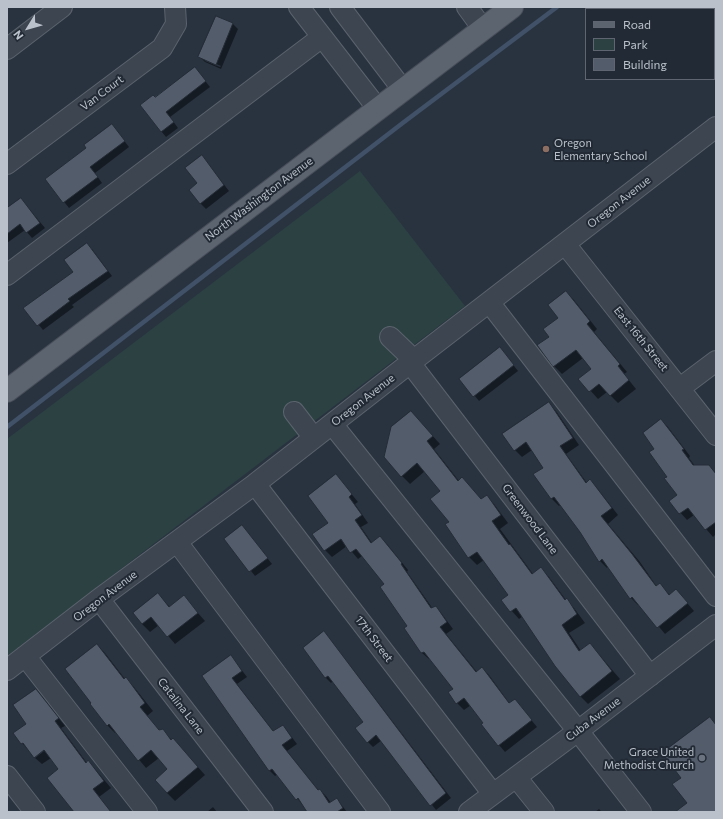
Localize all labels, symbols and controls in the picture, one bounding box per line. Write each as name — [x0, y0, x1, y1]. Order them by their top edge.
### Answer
north arrow — [8, 8, 48, 48]
legend — [585, 8, 715, 80]
text: Road — [623, 17, 651, 31]
text: N — [10, 28, 26, 43]
text: Park — [623, 37, 648, 51]
text: Building — [623, 57, 667, 71]
street label: Van Court — [78, 73, 126, 113]
place label: Oregon Elementary School — [554, 136, 647, 162]
marker: Oregon Elementary School — [541, 144, 551, 154]
street label: North Washington Avenue — [203, 154, 315, 244]
street label: Oregon Avenue — [585, 173, 653, 231]
street label: East 16th Street — [611, 304, 671, 374]
street label: Oregon Avenue — [329, 371, 397, 429]
street label: Greenwood Lane — [499, 481, 561, 557]
street label: Oregon Avenue — [70, 568, 140, 624]
street label: 17th Street — [352, 613, 396, 665]
street label: Catalina Lane — [155, 675, 207, 737]
street label: Cuba Avenue — [563, 694, 623, 744]
place label: Grace United Methodist Church — [604, 745, 694, 771]
marker: Grace United Methodist Church — [697, 753, 707, 763]

